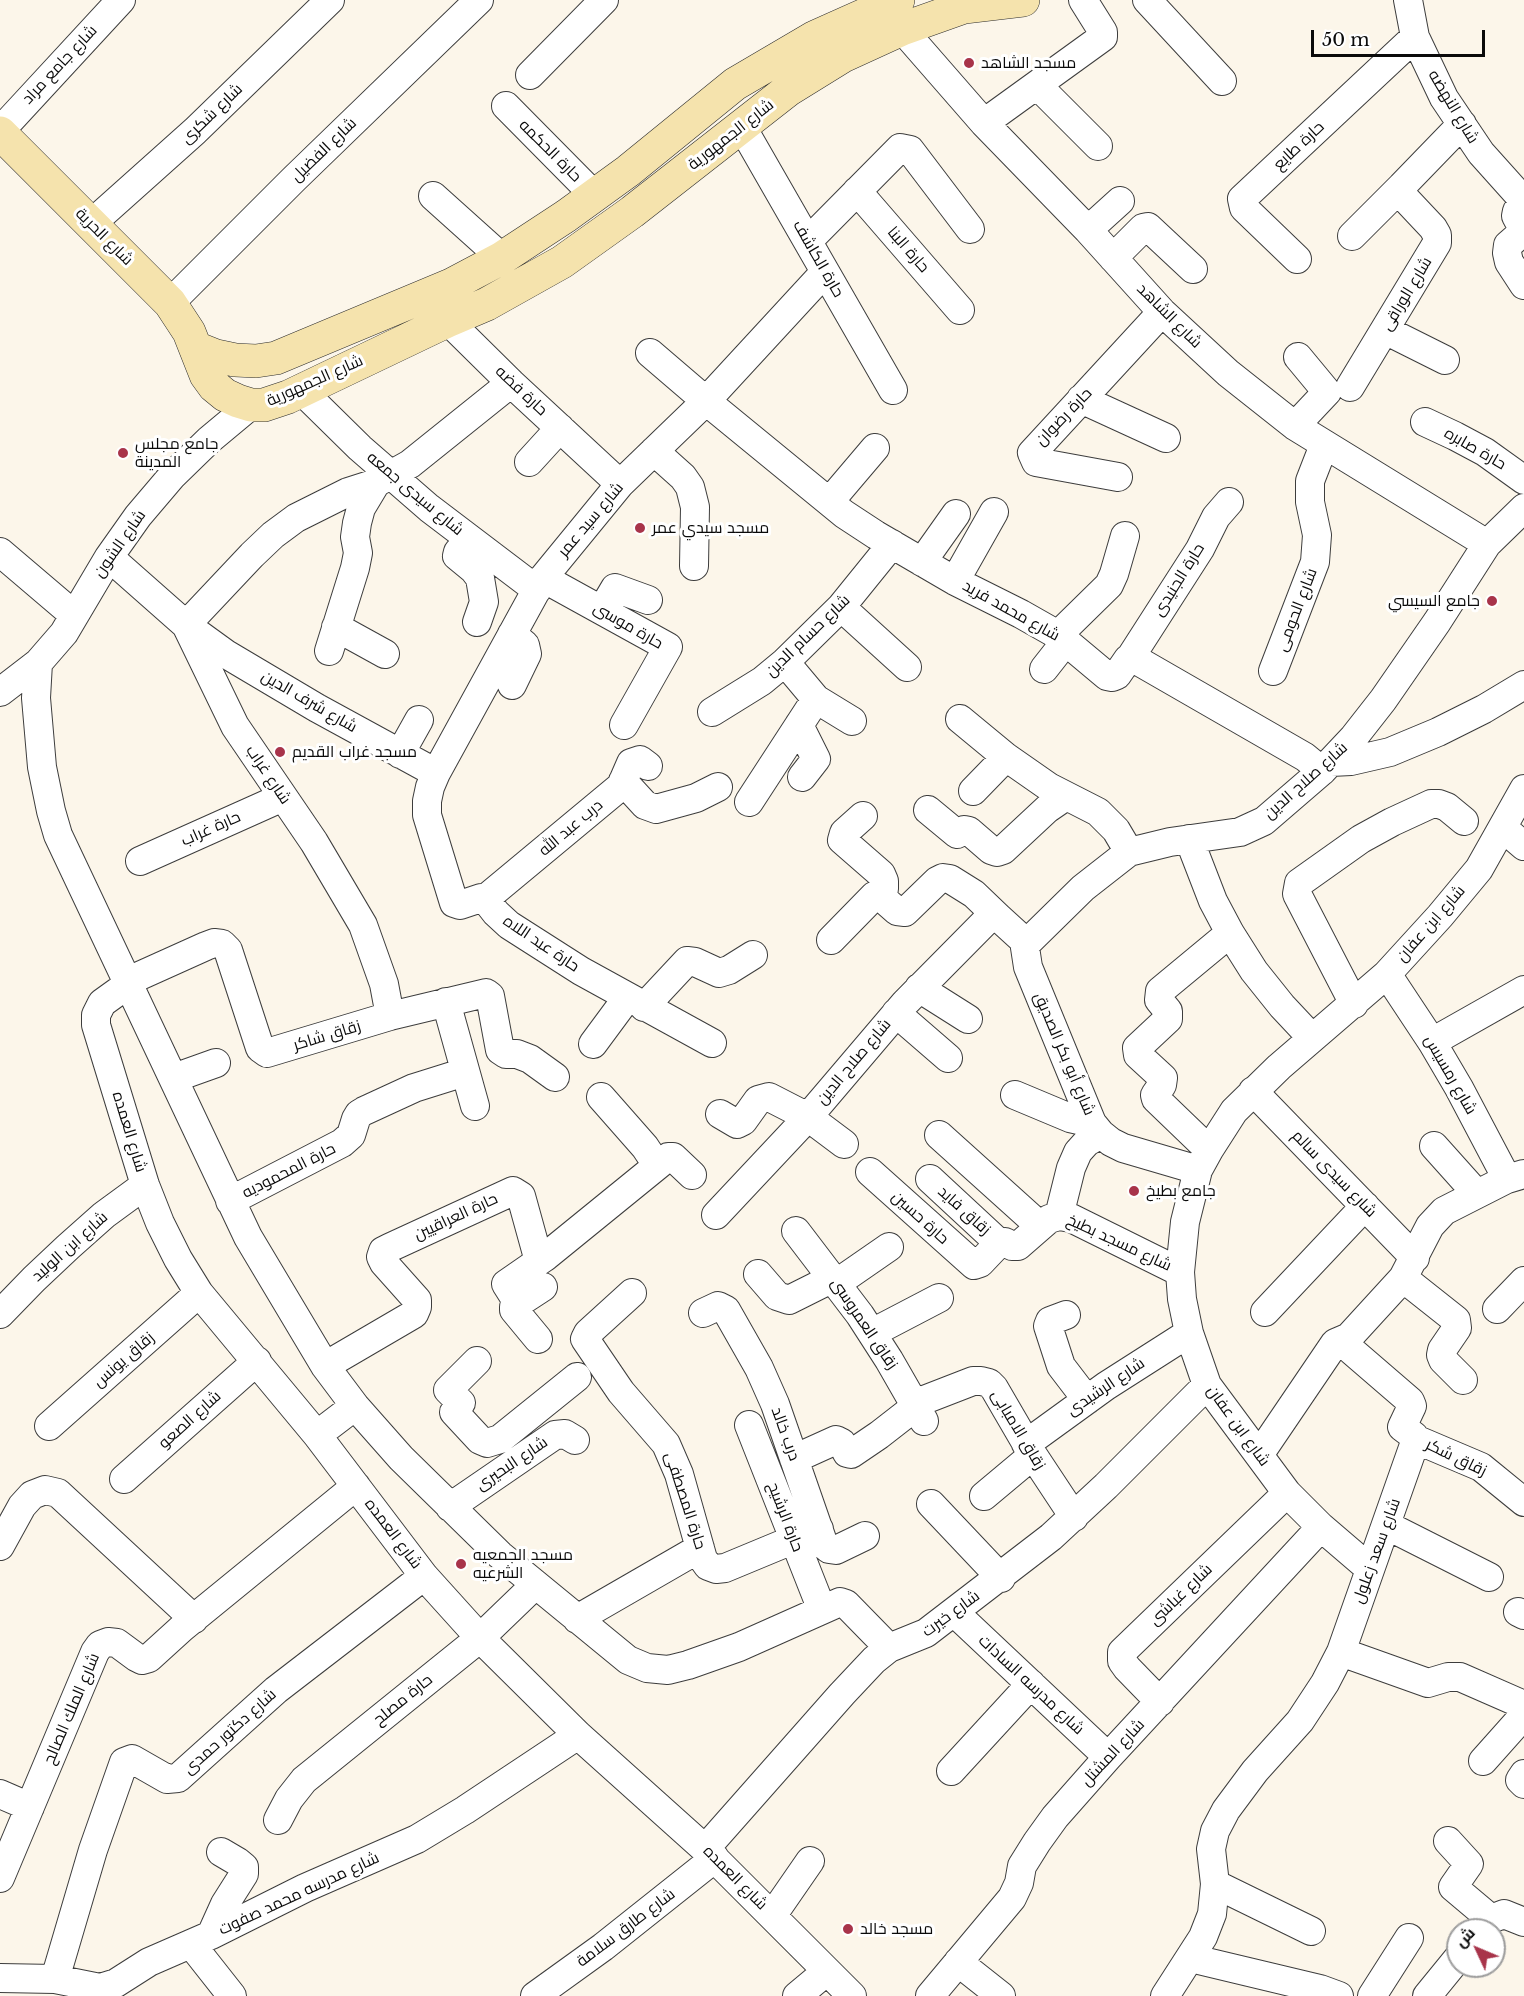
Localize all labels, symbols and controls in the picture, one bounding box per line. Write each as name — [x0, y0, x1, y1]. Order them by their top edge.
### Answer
scale bar — [1314, 18, 1488, 56]
street label: شارع جامع مراد — [18, 21, 102, 109]
text: 50 m — [1322, 29, 1370, 51]
place label: مسجد الشاهد — [981, 53, 1076, 73]
marker: مسجد الشاهد — [962, 56, 976, 70]
street label: شارع النهضه — [1424, 67, 1482, 147]
street label: شارع شكرى — [177, 80, 247, 148]
street label: شارع الجمهورية — [684, 96, 778, 174]
street label: شارع الفضيل — [287, 114, 361, 186]
street label: حارة الحكمه — [515, 116, 585, 186]
street label: حارة طايع — [1270, 118, 1328, 174]
street label: شارع الحرية — [71, 204, 137, 270]
street label: حارة الكاشف — [788, 217, 848, 301]
street label: حارة البنا — [883, 223, 933, 277]
street label: شارع الوراقى — [1377, 254, 1437, 334]
street label: شارع الشاهد — [1132, 279, 1206, 353]
street label: شارع الجمهورية — [264, 351, 366, 411]
street label: حارة فضه — [491, 362, 551, 420]
street label: حارة رضوان — [1032, 384, 1096, 450]
street label: حارة صابره — [1441, 424, 1509, 474]
place label: جامع مجلس المدينة — [135, 434, 218, 472]
marker: جامع مجلس المدينة — [116, 446, 130, 460]
street label: شارع سيدى جمعه — [363, 448, 467, 540]
street label: شارع سيد عمر — [554, 479, 628, 561]
street label: شارع الشون — [90, 507, 150, 581]
place label: مسجد سيدي عمر — [652, 518, 769, 538]
marker: مسجد سيدي عمر — [633, 521, 647, 535]
street label: حارة الجنيدى — [1149, 540, 1209, 620]
street label: شارع الحومى — [1272, 566, 1322, 654]
street label: شارع محمد فريد — [959, 576, 1063, 646]
street label: شارع حسام الدين — [762, 591, 854, 681]
place label: جامع السيسي — [1388, 591, 1480, 611]
marker: جامع السيسي — [1485, 594, 1499, 608]
street label: حارة موسى — [590, 598, 666, 654]
street label: شارع شرف الدين — [258, 667, 360, 737]
street label: شارع صلاح الدين — [1260, 738, 1352, 824]
street label: شارع غراب — [241, 742, 295, 808]
place label: مسجد غراب القديم — [292, 742, 417, 762]
marker: مسجد غراب القديم — [273, 745, 287, 759]
street label: درب عبد الله — [535, 796, 607, 860]
street label: حارة غراب — [178, 807, 244, 851]
street label: شارع ابن عفان — [1393, 882, 1469, 966]
street label: حارة عبد اللاه — [499, 911, 583, 977]
street label: شارع أبو بكر الصديق — [1029, 990, 1099, 1118]
street label: شارع صلاح الدين — [813, 1015, 895, 1109]
street label: زقاق شاكر — [291, 1017, 363, 1055]
street label: شارع رمسيس — [1420, 1032, 1480, 1118]
street label: شارع العمده — [108, 1089, 150, 1175]
street label: شارع سيدى سالم — [1288, 1126, 1380, 1222]
street label: حارة المحموديه — [239, 1139, 339, 1203]
place label: جامع بطيخ — [1146, 1181, 1216, 1201]
street label: زقاق فايد — [934, 1182, 994, 1240]
marker: جامع بطيخ — [1127, 1184, 1141, 1198]
street label: حارة حسين — [887, 1187, 953, 1249]
street label: حارة العراقيين — [411, 1189, 501, 1245]
street label: شارع ابن الوليد — [28, 1208, 112, 1286]
street label: شارع مسجد بطيخ — [1064, 1210, 1174, 1276]
street label: زقاق العمروسى — [826, 1275, 902, 1373]
street label: زقاق يونس — [89, 1328, 159, 1392]
street label: شارع الرشيدى — [1063, 1354, 1149, 1420]
street label: شارع ابن عفان — [1202, 1382, 1274, 1470]
street label: شارع الصعو — [155, 1387, 225, 1453]
street label: زقاق الامبابى — [987, 1387, 1049, 1473]
street label: درب خالد — [766, 1405, 804, 1463]
street label: شارع البحيرى — [472, 1433, 552, 1495]
street label: زقاق شكر — [1422, 1435, 1490, 1481]
street label: حارة المصطفى — [660, 1450, 710, 1552]
street label: حارة الرشيح — [763, 1479, 807, 1555]
street label: شارع العمده — [360, 1495, 426, 1573]
street label: شارع سعد زعلول — [1349, 1496, 1405, 1606]
place label: مسجد الجمعيه الشرعيه — [473, 1545, 573, 1583]
marker: مسجد الجمعيه الشرعيه — [454, 1557, 468, 1571]
street label: شارع غباشى — [1145, 1560, 1217, 1630]
street label: شارع خيرت — [918, 1587, 984, 1641]
street label: شارع مدرسه السادات — [974, 1631, 1088, 1739]
street label: شارع الملك الصالح — [40, 1650, 104, 1768]
street label: حارة مصلح — [370, 1670, 436, 1730]
street label: شارع دكتور حمدى — [179, 1685, 281, 1779]
street label: شارع المشتل — [1077, 1715, 1149, 1791]
street label: شارع العمده — [699, 1842, 771, 1914]
street label: شارع مدرسه محمد صفوت — [216, 1848, 382, 1940]
street label: شارع طارق سلامة — [573, 1885, 679, 1971]
north arrow — [1446, 1918, 1506, 1978]
place label: مسجد خالد — [860, 1919, 933, 1939]
marker: مسجد خالد — [841, 1922, 855, 1936]
text: ش — [1450, 1923, 1479, 1951]

